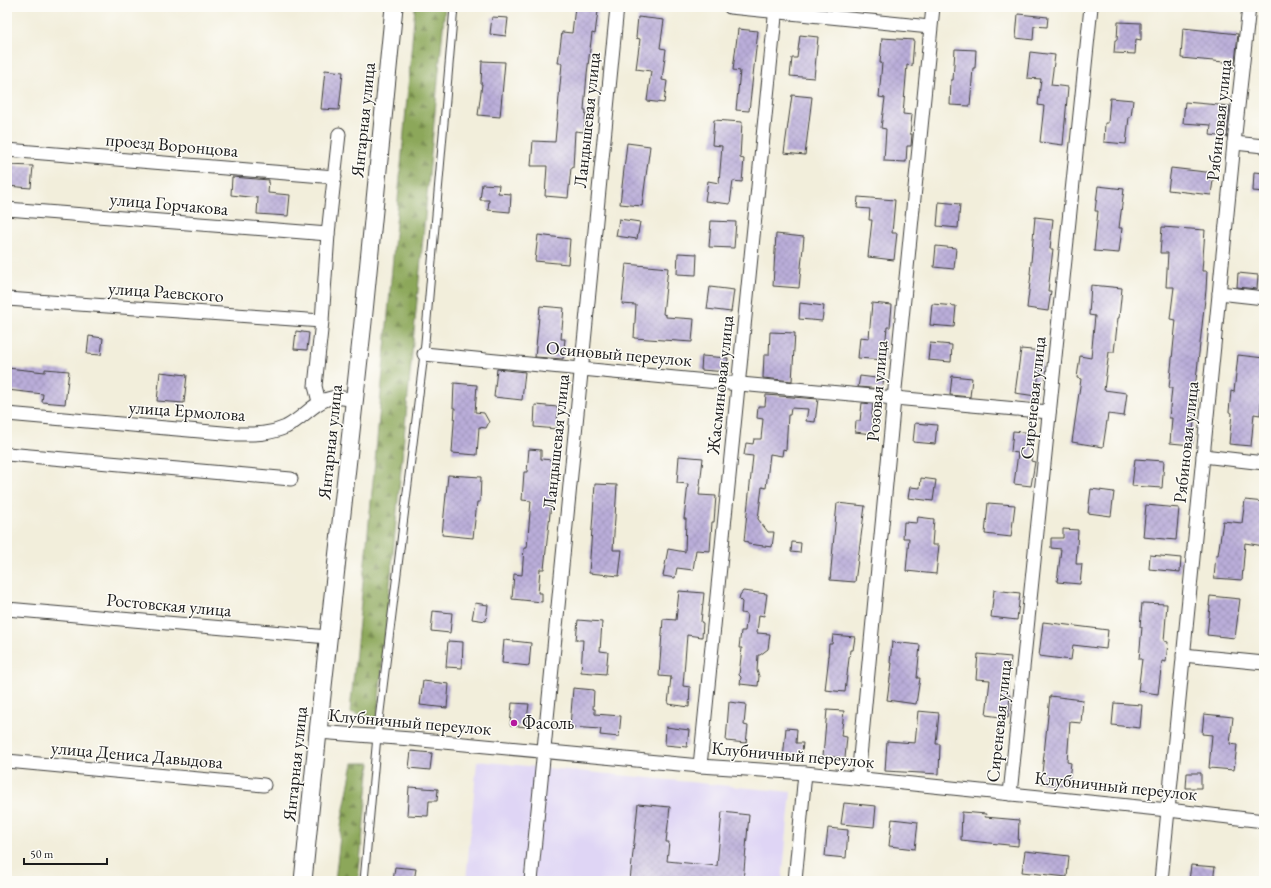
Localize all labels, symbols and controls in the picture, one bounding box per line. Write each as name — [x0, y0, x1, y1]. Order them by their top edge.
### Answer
street label: Ландышевая улица — [568, 50, 605, 189]
street label: Рябиновая улица — [1201, 57, 1236, 182]
street label: Янтарная улица — [345, 60, 380, 180]
street label: проезд Воронцова — [105, 127, 240, 162]
street label: улица Горчакова — [109, 187, 230, 220]
street label: улица Раевского — [107, 276, 225, 307]
street label: Жасминовая улица — [701, 313, 738, 457]
street label: Сиреневая улица — [1015, 335, 1050, 461]
street label: Осиновый переулок — [545, 336, 693, 371]
street label: Розовая улица — [861, 338, 892, 443]
street label: Ландышевая улица — [537, 372, 574, 511]
street label: Рябиновая улица — [1168, 379, 1203, 504]
street label: Янтарная улица — [312, 382, 347, 502]
street label: улица Ермолова — [128, 395, 247, 426]
street label: Ростовская улица — [106, 588, 233, 621]
street label: Сиреневая улица — [981, 658, 1016, 784]
street label: Клубничный переулок — [328, 703, 493, 740]
street label: Янтарная улица — [277, 704, 312, 824]
place label: Фасоль — [522, 711, 574, 734]
marker: Фасоль — [509, 718, 519, 728]
street label: улица Дениса Давыдова — [50, 736, 225, 774]
street label: Клубничный переулок — [711, 736, 876, 773]
street label: Клубничный переулок — [1034, 766, 1199, 806]
scale bar — [24, 840, 107, 866]
text: 50 m — [30, 846, 54, 862]

